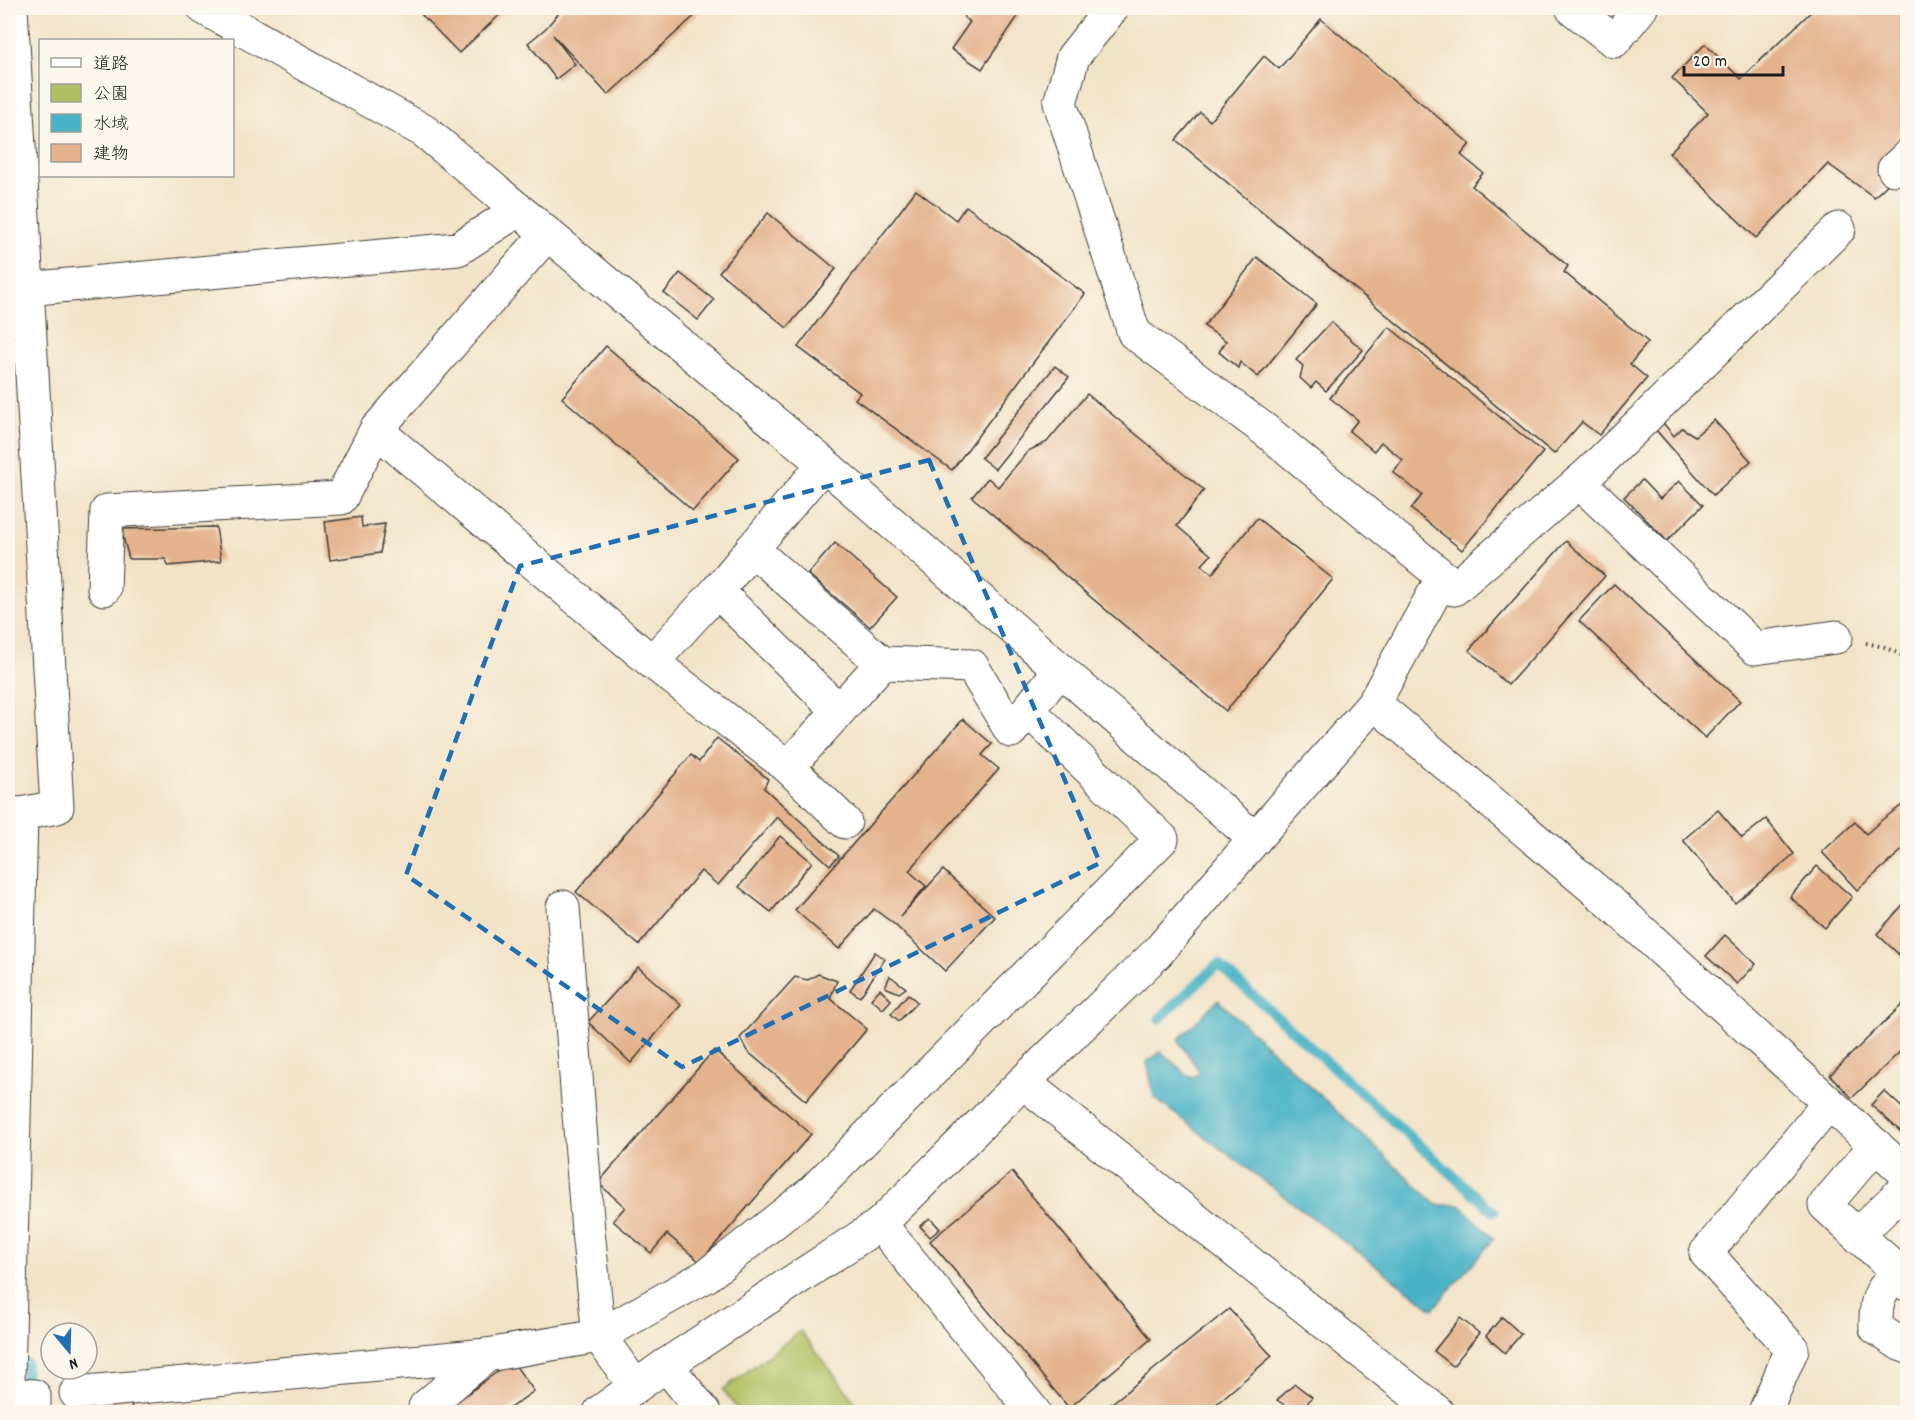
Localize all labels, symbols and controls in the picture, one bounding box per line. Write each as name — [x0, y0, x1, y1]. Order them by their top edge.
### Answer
legend — [39, 39, 234, 177]
scale bar — [1684, 39, 1783, 77]
text: 20 m — [1693, 50, 1727, 75]
text: 道路 — [93, 53, 129, 78]
text: 公園 — [93, 83, 129, 108]
text: 水域 — [93, 113, 129, 138]
text: 建物 — [93, 143, 129, 168]
north arrow — [39, 1321, 99, 1381]
text: N — [65, 1351, 81, 1375]

